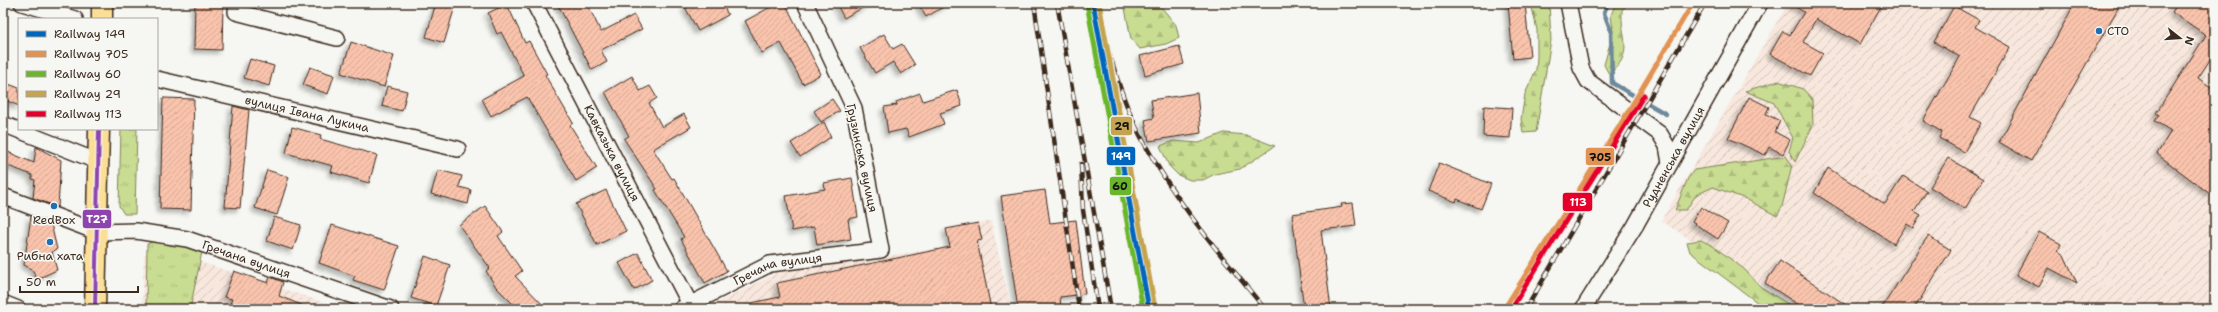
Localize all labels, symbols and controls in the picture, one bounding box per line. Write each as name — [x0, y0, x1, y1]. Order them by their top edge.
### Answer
legend — [18, 18, 158, 130]
north arrow — [2160, 18, 2200, 58]
place label: СТО — [2107, 23, 2129, 39]
text: Railway 149 — [54, 26, 125, 42]
marker: СТО — [2094, 26, 2104, 36]
text: N — [2181, 34, 2198, 47]
text: Railway 705 — [54, 46, 128, 62]
text: Railway 60 — [54, 66, 121, 82]
text: Railway 29 — [54, 86, 121, 102]
street label: вулиця Івана Лукича — [243, 92, 371, 136]
street label: Кавказька вулиця — [580, 102, 643, 204]
street label: Грузинська вулиця — [843, 102, 881, 214]
street label: Рудненська вулиця — [1639, 104, 1708, 211]
text: Railway 113 — [54, 106, 122, 122]
line badge: 29 — [1110, 116, 1133, 136]
text: 29 — [1115, 119, 1130, 134]
line badge: 149 — [1106, 146, 1136, 166]
line badge: 705 — [1585, 147, 1615, 166]
text: 149 — [1111, 149, 1131, 164]
text: 705 — [1589, 150, 1611, 165]
line badge: 60 — [1109, 176, 1132, 196]
text: 60 — [1112, 179, 1128, 194]
line badge: 113 — [1562, 192, 1593, 212]
text: 113 — [1569, 195, 1587, 210]
marker: RedBox — [49, 201, 59, 211]
line badge: Т27 — [82, 209, 112, 229]
place label: RedBox — [33, 212, 75, 228]
text: Т27 — [86, 212, 108, 227]
marker: Рибна хата — [45, 237, 55, 247]
street label: Гречана вулиця — [200, 237, 293, 282]
place label: Рибна хата — [17, 248, 84, 264]
street label: Гречана вулиця — [731, 249, 823, 289]
scale bar — [20, 268, 138, 294]
text: 50 m — [26, 274, 56, 290]

